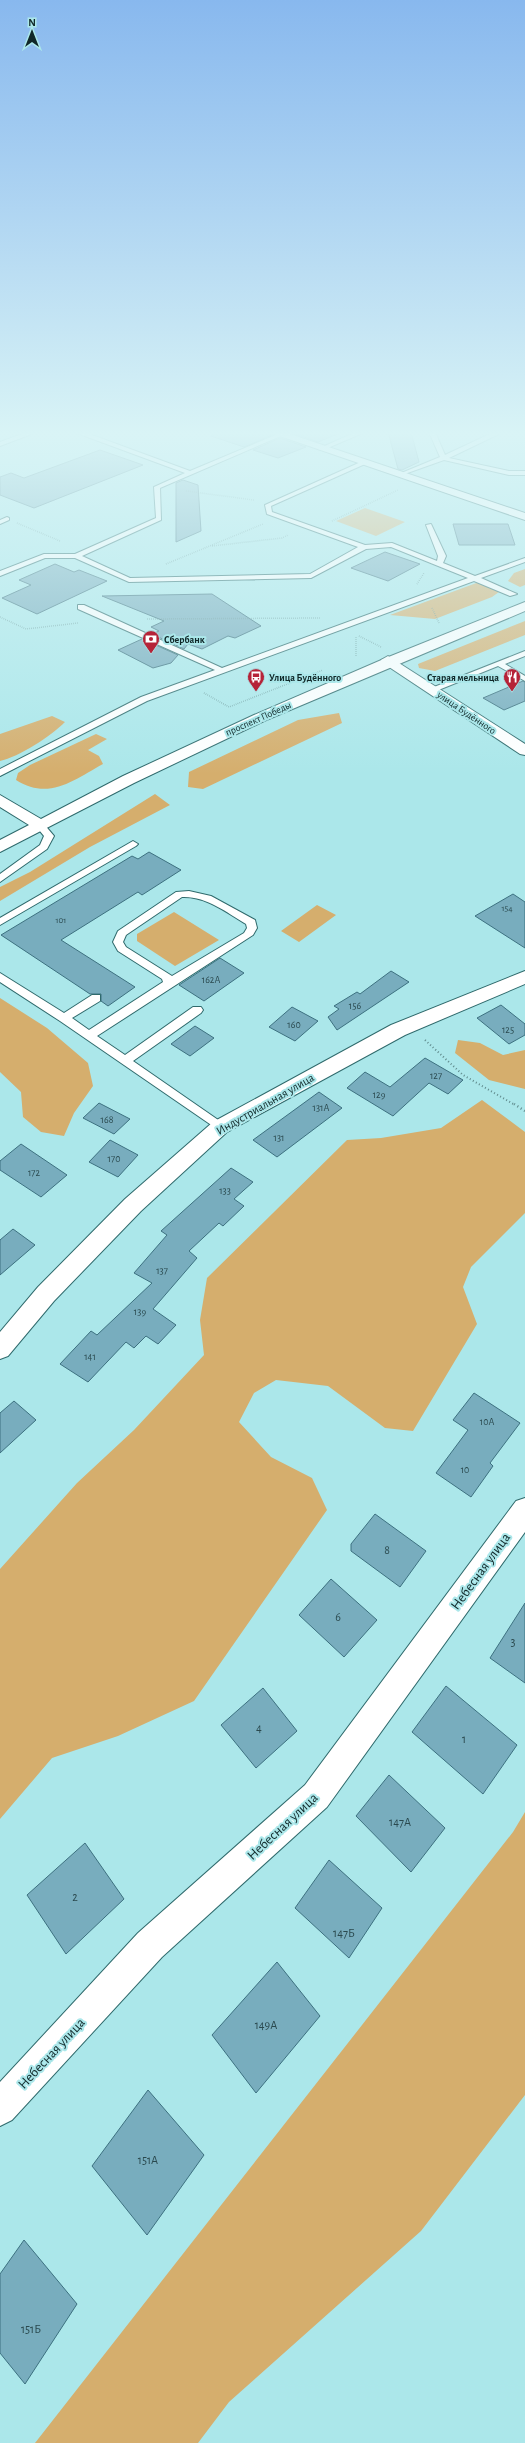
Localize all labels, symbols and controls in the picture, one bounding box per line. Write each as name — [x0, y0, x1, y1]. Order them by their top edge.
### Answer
north arrow — [12, 12, 52, 52]
text: N — [28, 17, 36, 28]
bank icon: Сбербанк — [141, 629, 161, 654]
place label: Сбербанк — [164, 635, 205, 645]
bus stop icon: Улица Будённого — [246, 667, 266, 692]
restaurant icon: Старая мельница — [502, 667, 522, 692]
place label: Улица Будённого — [269, 673, 341, 683]
place label: Старая мельница — [427, 673, 499, 683]
street label: улица Будённого — [435, 689, 498, 736]
street label: проспект Победы — [224, 700, 293, 738]
house number: 154 — [501, 904, 513, 913]
house number: 101 — [56, 916, 66, 925]
house number: 162А — [202, 975, 220, 985]
house number: 156 — [349, 1001, 361, 1011]
house number: 160 — [287, 1020, 301, 1030]
house number: 125 — [502, 1025, 514, 1035]
street label: Индустриальная улица — [214, 1071, 317, 1138]
house number: 127 — [430, 1071, 442, 1081]
house number: 129 — [373, 1090, 386, 1100]
house number: 131А — [313, 1103, 330, 1113]
house number: 168 — [101, 1115, 114, 1125]
house number: 131 — [274, 1133, 285, 1143]
house number: 170 — [108, 1154, 120, 1164]
house number: 172 — [28, 1168, 41, 1178]
house number: 133 — [219, 1186, 231, 1196]
house number: 137 — [156, 1266, 168, 1276]
house number: 139 — [134, 1307, 146, 1317]
house number: 141 — [84, 1352, 96, 1362]
house number: 10А — [480, 1417, 494, 1427]
house number: 10 — [461, 1465, 469, 1475]
street label: Небесная улица — [448, 1530, 514, 1612]
house number: 8 — [384, 1544, 390, 1556]
house number: 6 — [335, 1611, 341, 1623]
house number: 3 — [511, 1636, 516, 1648]
house number: 4 — [256, 1722, 262, 1734]
house number: 1 — [462, 1733, 466, 1745]
street label: Небесная улица — [245, 1790, 321, 1863]
house number: 147А — [389, 1816, 411, 1828]
house number: 2 — [72, 1891, 78, 1903]
house number: 147Б — [333, 1927, 355, 1939]
street label: Небесная улица — [16, 2015, 88, 2092]
house number: 149А — [255, 2019, 277, 2031]
house number: 151А — [138, 2154, 158, 2166]
house number: 151Б — [21, 2323, 41, 2335]

